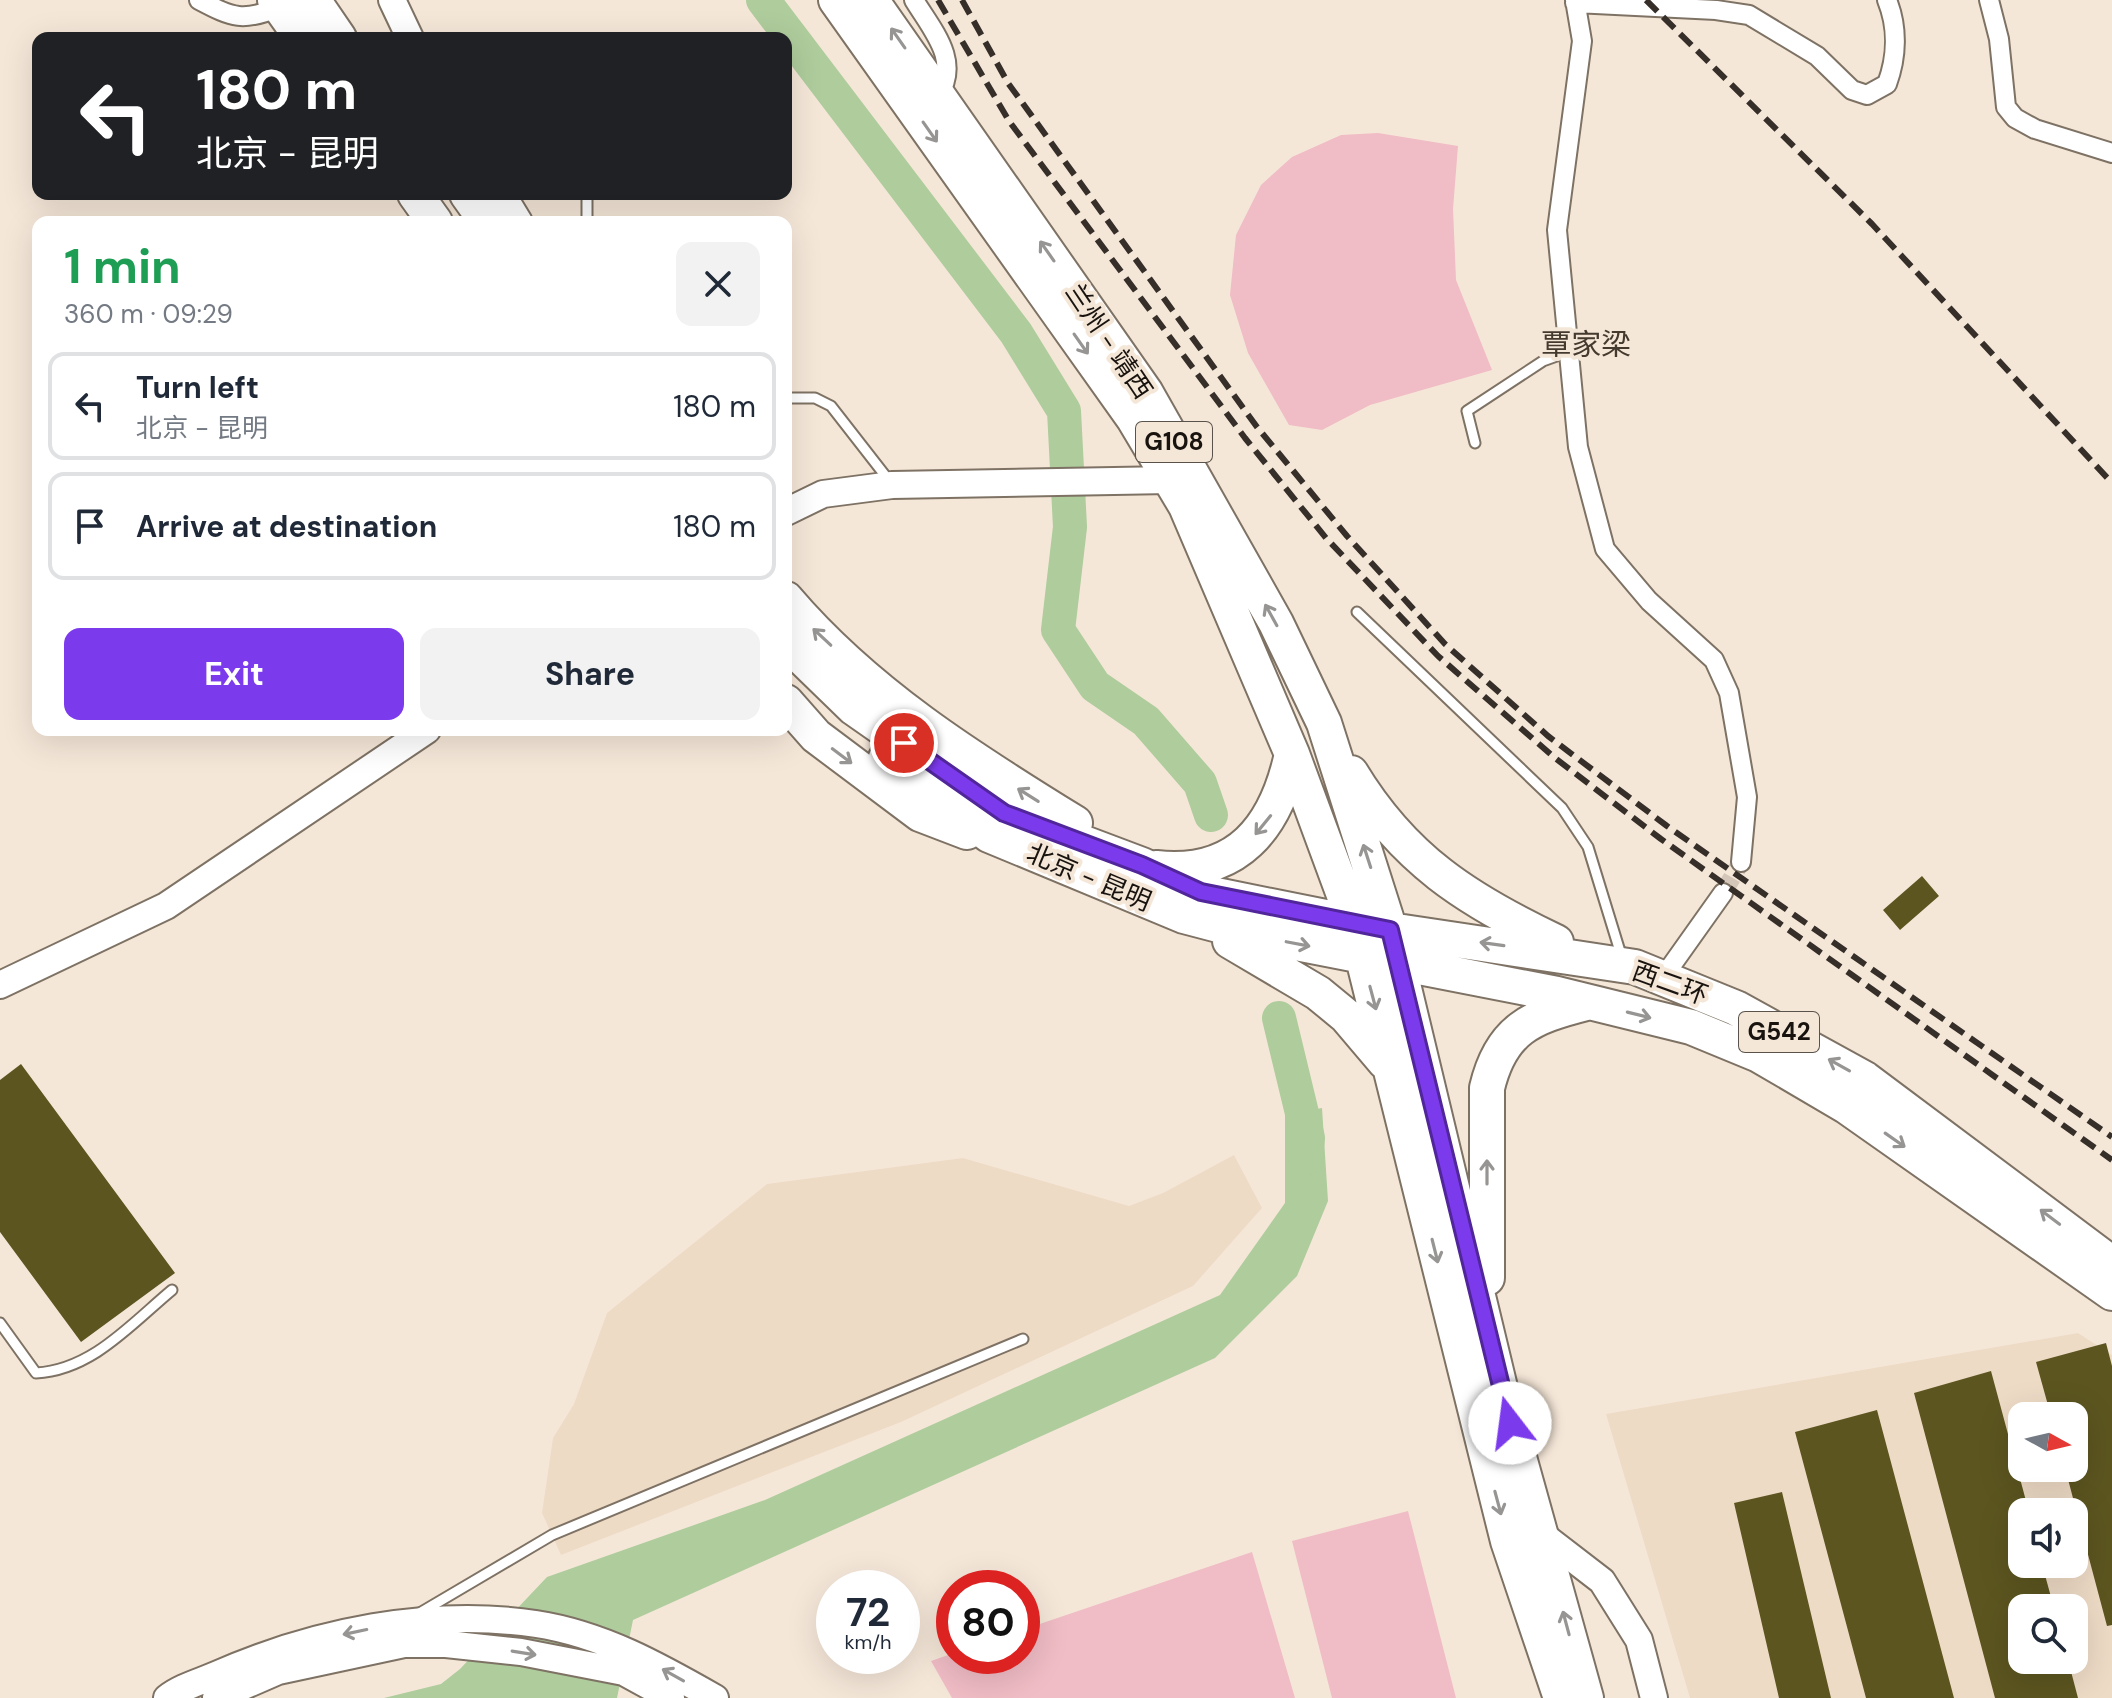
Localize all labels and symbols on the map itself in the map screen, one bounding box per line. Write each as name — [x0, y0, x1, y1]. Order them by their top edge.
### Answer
one-way arrow — [890, 27, 906, 49]
one-way arrow — [921, 121, 938, 142]
one-way arrow — [1039, 241, 1056, 262]
street label: 兰州 - 靖西 — [1058, 277, 1160, 405]
district label: 覃家梁 — [1541, 325, 1631, 364]
one-way arrow — [1073, 332, 1089, 354]
road number: G108 — [1136, 422, 1212, 462]
one-way arrow — [1263, 604, 1279, 627]
one-way arrow — [812, 628, 832, 647]
pin — [870, 709, 938, 777]
one-way arrow — [831, 747, 852, 764]
one-way arrow — [1017, 786, 1040, 802]
one-way arrow — [1254, 814, 1272, 835]
street label: 北京 - 昆明 — [1022, 836, 1156, 918]
one-way arrow — [1358, 844, 1373, 869]
one-way arrow — [1480, 936, 1505, 951]
one-way arrow — [1285, 937, 1310, 952]
street label: 西二环 — [1628, 954, 1712, 1012]
one-way arrow — [1366, 985, 1381, 1011]
one-way arrow — [1625, 1008, 1651, 1023]
road number: G542 — [1739, 1012, 1819, 1052]
one-way arrow — [1828, 1056, 1851, 1072]
one-way arrow — [1884, 1132, 1906, 1148]
one-way arrow — [1479, 1159, 1495, 1186]
one-way arrow — [2039, 1208, 2061, 1225]
one-way arrow — [1428, 1237, 1443, 1263]
position arrow — [1468, 1381, 1552, 1465]
north arrow — [2008, 1402, 2088, 1482]
one-way arrow — [1491, 1490, 1506, 1515]
speed limit sign: 80 — [936, 1570, 1040, 1674]
one-way arrow — [1557, 1610, 1572, 1636]
one-way arrow — [343, 1626, 368, 1641]
one-way arrow — [510, 1647, 536, 1662]
one-way arrow — [662, 1666, 686, 1682]

